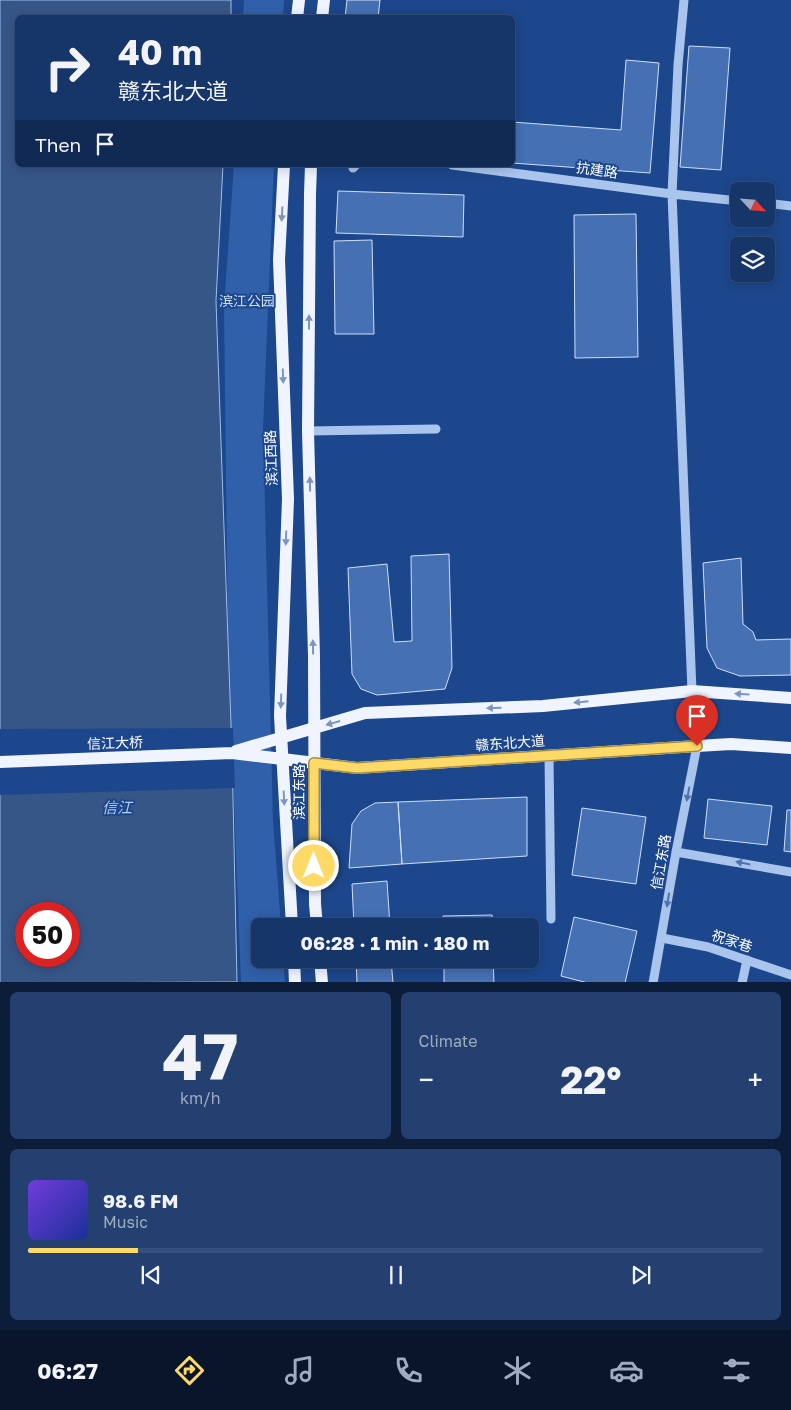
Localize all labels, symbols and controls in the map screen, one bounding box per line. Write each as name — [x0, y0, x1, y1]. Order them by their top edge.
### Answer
text: 40 m — [118, 31, 202, 73]
icon: right — [35, 35, 100, 100]
text: 赣东北大道 — [118, 77, 228, 104]
icon: arrive — [91, 130, 119, 158]
text: Then — [35, 133, 81, 156]
street label: 抗建路 — [575, 158, 619, 181]
north arrow — [730, 182, 775, 228]
map controls — [730, 182, 775, 282]
one-way arrow — [277, 206, 285, 222]
button: layers — [730, 237, 775, 282]
park label: 滨江公园 — [219, 292, 275, 309]
one-way arrow — [305, 314, 313, 330]
one-way arrow — [279, 368, 287, 384]
street label: 滨江西路 — [261, 430, 280, 486]
one-way arrow — [305, 476, 313, 492]
one-way arrow — [282, 531, 290, 547]
one-way arrow — [309, 639, 317, 655]
one-way arrow — [734, 690, 750, 698]
one-way arrow — [276, 693, 284, 709]
pin — [676, 695, 718, 746]
one-way arrow — [572, 699, 588, 707]
icon: arrive — [683, 702, 711, 730]
one-way arrow — [486, 704, 502, 712]
one-way arrow — [326, 719, 341, 727]
street label: 赣东北大道 — [474, 732, 545, 753]
street label: 信江大桥 — [87, 733, 143, 752]
street label: 滨江东路 — [290, 764, 307, 820]
one-way arrow — [683, 786, 691, 802]
one-way arrow — [281, 791, 289, 807]
water label: 信江 — [102, 798, 134, 816]
street label: 信江东路 — [647, 833, 674, 891]
position arrow — [287, 839, 339, 891]
one-way arrow — [735, 859, 751, 867]
one-way arrow — [664, 892, 672, 908]
speed limit sign: 50 — [15, 902, 80, 967]
street label: 祝家巷 — [710, 926, 755, 955]
text: 06:28 · 1 min · 180 m — [301, 931, 489, 954]
text: 47 — [162, 1016, 238, 1094]
text: Climate — [419, 1031, 478, 1051]
text: 22° — [560, 1057, 621, 1102]
text: − — [419, 1063, 434, 1096]
text: + — [748, 1063, 763, 1096]
text: km/h — [180, 1088, 221, 1108]
text: 98.6 FM — [103, 1189, 178, 1212]
text: Music — [103, 1212, 148, 1232]
icon: previous — [137, 1261, 165, 1289]
icon: pause — [382, 1261, 410, 1289]
icon: next — [627, 1261, 655, 1289]
icon: directions — [172, 1353, 207, 1388]
icon: music — [282, 1353, 317, 1388]
icon: phone — [391, 1353, 426, 1388]
icon: climate — [500, 1353, 535, 1388]
icon: car — [609, 1353, 644, 1388]
icon: filters — [719, 1353, 754, 1388]
text: 06:27 — [37, 1357, 98, 1384]

